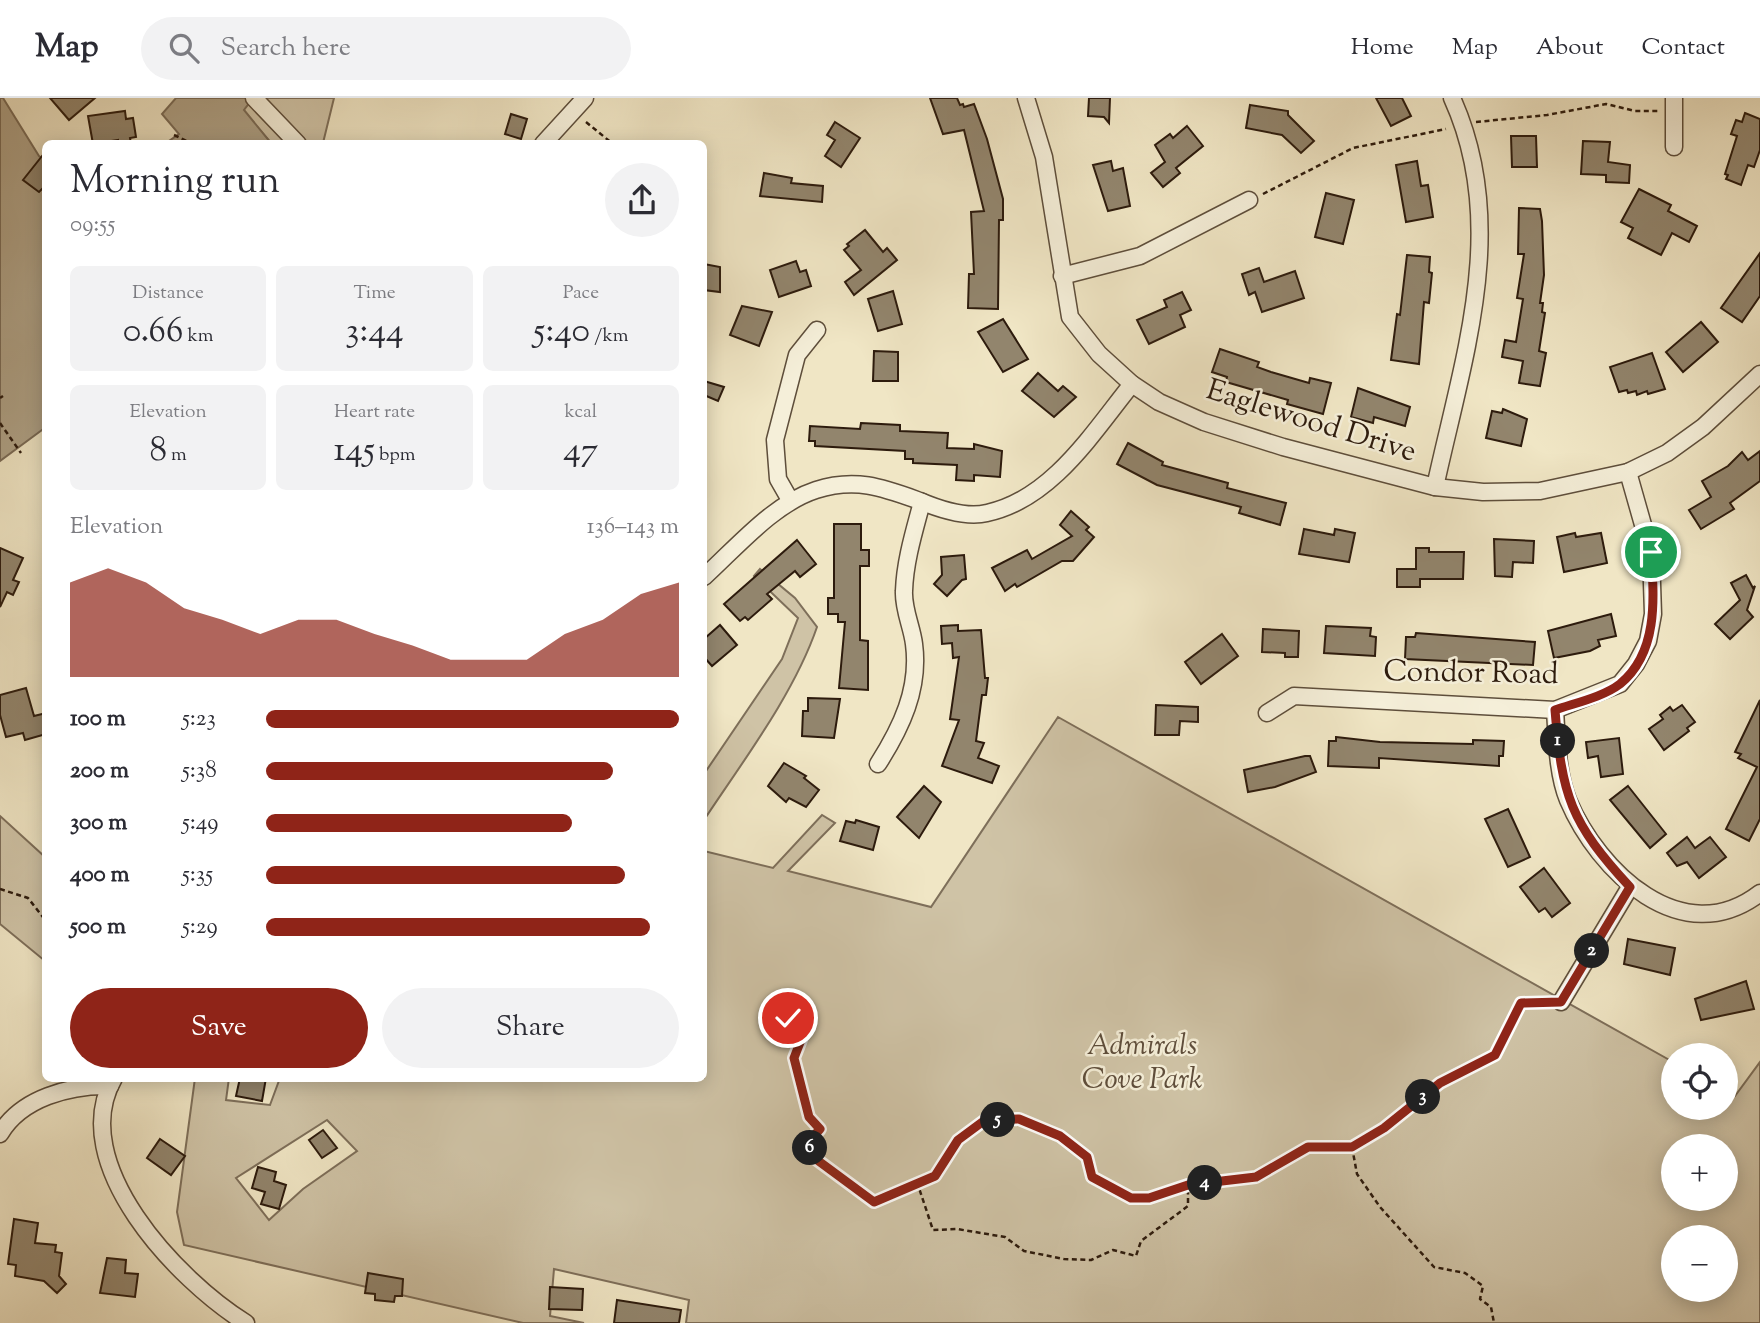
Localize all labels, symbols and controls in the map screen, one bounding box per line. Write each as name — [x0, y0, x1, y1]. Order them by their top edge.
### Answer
search box — [141, 17, 631, 80]
text: Map — [35, 24, 99, 72]
icon: search — [165, 29, 203, 67]
text: Search here — [221, 30, 351, 67]
text: Home — [1351, 31, 1414, 65]
text: Map — [1452, 31, 1498, 65]
text: About — [1536, 31, 1603, 65]
text: Contact — [1641, 31, 1725, 65]
text: Morning run — [70, 156, 280, 210]
button: share — [605, 163, 679, 237]
text: 09:55 — [70, 209, 115, 242]
text: Distance — [132, 280, 204, 307]
text: Time — [353, 280, 396, 307]
text: Pace — [563, 280, 599, 307]
text: 0.66 — [123, 307, 183, 358]
text: 3:44 — [345, 307, 404, 358]
text: 5:40 — [533, 307, 590, 358]
text: km — [183, 323, 213, 350]
text: /km — [590, 323, 628, 350]
street label: Eaglewood Drive — [1201, 370, 1421, 474]
text: Elevation — [130, 399, 207, 426]
text: Heart rate — [334, 399, 415, 426]
text: kcal — [564, 399, 597, 426]
text: 8 — [150, 426, 167, 477]
text: 145 — [333, 426, 375, 477]
text: 47 — [563, 426, 598, 477]
text: m — [167, 442, 187, 469]
text: bpm — [375, 442, 416, 469]
text: Elevation — [70, 511, 163, 544]
text: 136–143 m — [587, 511, 679, 544]
pin — [1621, 522, 1681, 582]
icon: arrive — [1632, 533, 1670, 571]
street label: Condor Road — [1383, 651, 1559, 697]
text: 100 m — [70, 703, 126, 736]
text: 5:23 — [182, 703, 216, 736]
pin: 1 — [1540, 724, 1576, 758]
text: 1 — [1554, 727, 1561, 754]
text: 200 m — [70, 755, 129, 788]
text: 5:38 — [182, 755, 217, 788]
text: 300 m — [70, 807, 127, 840]
text: 5:49 — [182, 807, 218, 840]
text: 400 m — [70, 859, 130, 892]
text: 5:35 — [182, 859, 213, 892]
text: 500 m — [70, 911, 126, 944]
text: 5:29 — [182, 911, 218, 944]
pin: 2 — [1574, 934, 1610, 968]
text: 2 — [1587, 937, 1596, 964]
button: Save — [70, 988, 368, 1068]
button: Share — [382, 988, 679, 1068]
pin — [758, 988, 818, 1048]
icon: check — [769, 999, 807, 1037]
park label: Admirals Cove Park — [1082, 1025, 1202, 1102]
map controls — [1661, 1043, 1738, 1302]
button: locate — [1661, 1043, 1738, 1120]
pin: 3 — [1406, 1080, 1440, 1114]
text: 3 — [1419, 1083, 1426, 1110]
pin: 5 — [981, 1102, 1016, 1138]
text: 5 — [994, 1106, 1001, 1133]
pin: 6 — [792, 1130, 828, 1166]
text: 6 — [805, 1134, 814, 1161]
button: + — [1661, 1134, 1738, 1211]
pin: 4 — [1188, 1166, 1222, 1200]
text: 4 — [1200, 1169, 1209, 1196]
button: − — [1661, 1225, 1738, 1302]

